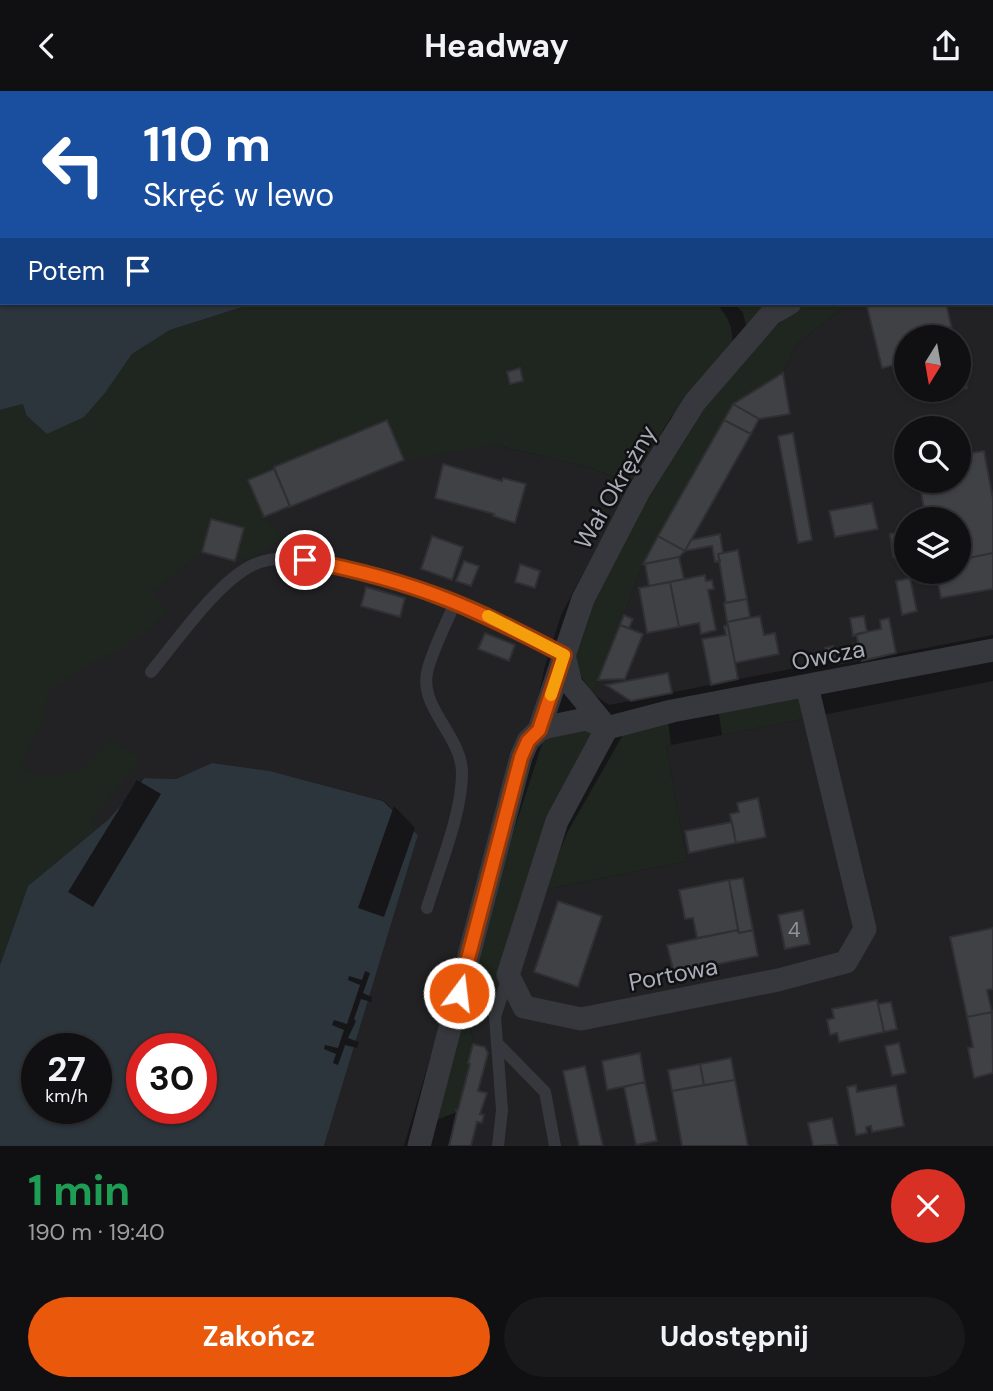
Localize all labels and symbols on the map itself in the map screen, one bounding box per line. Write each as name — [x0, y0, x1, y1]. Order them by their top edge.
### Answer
north arrow — [894, 325, 971, 403]
street label: Wał Okrężny — [567, 419, 663, 555]
pin — [275, 530, 335, 590]
street label: Owcza — [789, 633, 867, 677]
house number: 4 — [788, 916, 801, 944]
street label: Portowa — [626, 950, 720, 998]
position arrow — [422, 956, 496, 1030]
speed limit sign: 30 — [126, 1033, 217, 1124]

